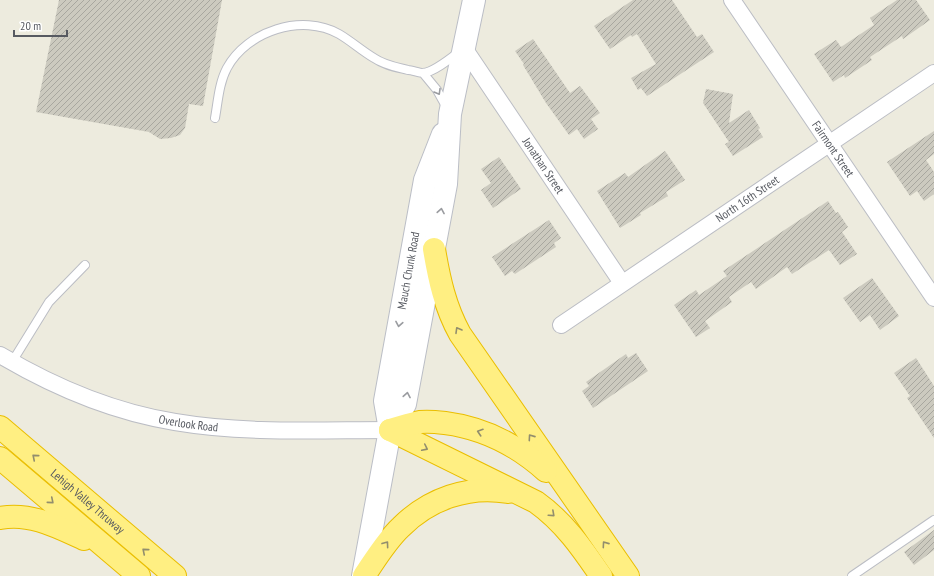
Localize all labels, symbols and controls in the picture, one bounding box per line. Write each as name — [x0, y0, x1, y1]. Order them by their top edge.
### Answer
scale bar — [14, 12, 67, 38]
text: 20 m — [20, 18, 41, 33]
one-way arrow — [434, 88, 441, 95]
street label: Fairmont Street — [809, 118, 858, 180]
street label: Jonathan Street — [519, 134, 568, 197]
street label: North 16th Street — [713, 172, 782, 225]
one-way arrow — [436, 208, 445, 214]
street label: Mauch Chunk Road — [394, 231, 422, 310]
one-way arrow — [395, 321, 404, 327]
one-way arrow — [456, 326, 463, 334]
one-way arrow — [402, 392, 411, 398]
street label: Overlook Road — [157, 411, 219, 434]
one-way arrow — [477, 428, 484, 436]
one-way arrow — [528, 434, 536, 441]
one-way arrow — [420, 443, 428, 451]
one-way arrow — [33, 455, 40, 462]
street label: Lehigh Valley Thruway — [48, 466, 128, 537]
one-way arrow — [46, 497, 54, 504]
one-way arrow — [547, 510, 554, 517]
one-way arrow — [602, 541, 610, 548]
one-way arrow — [381, 542, 388, 549]
one-way arrow — [142, 548, 150, 555]

